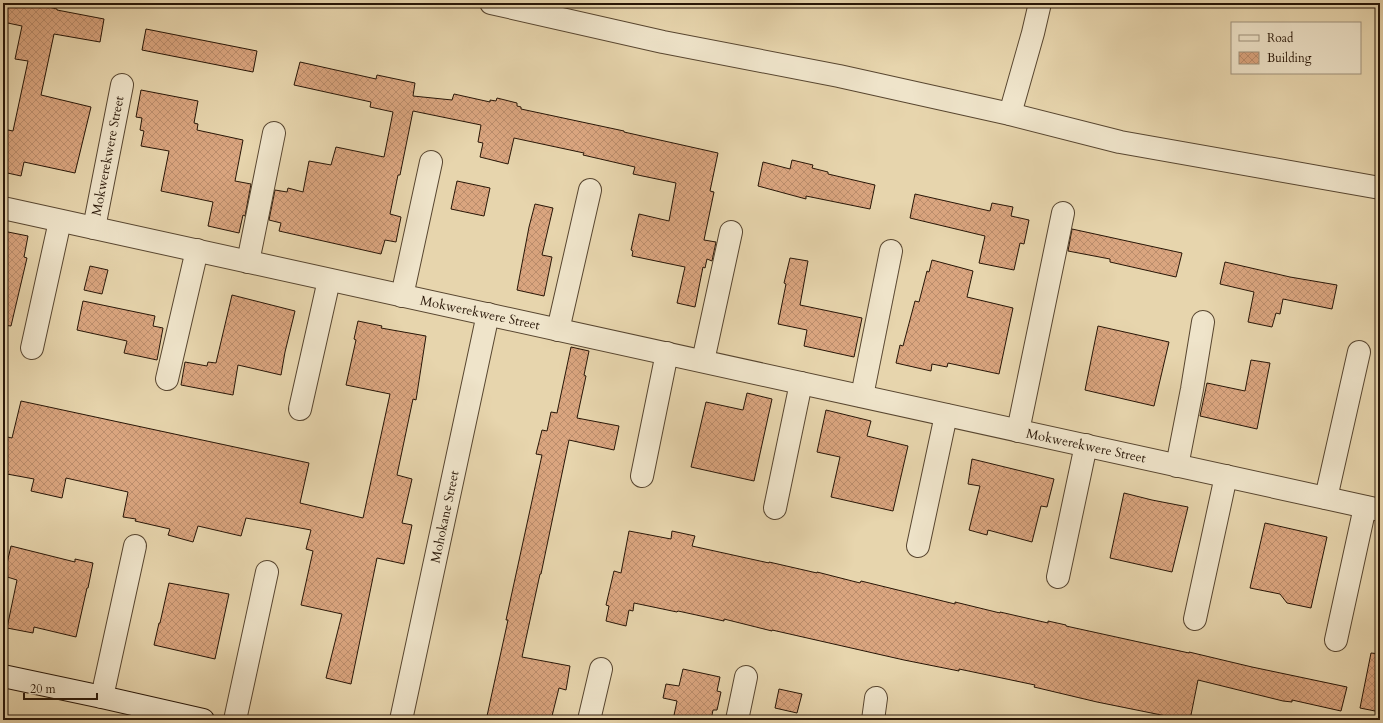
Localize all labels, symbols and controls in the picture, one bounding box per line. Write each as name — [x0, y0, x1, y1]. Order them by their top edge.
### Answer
legend — [1231, 22, 1361, 74]
text: Road — [1267, 30, 1294, 46]
text: Building — [1267, 50, 1312, 66]
street label: Mokwerekwere Street — [88, 94, 128, 218]
street label: Mokwerekwere Street — [419, 292, 541, 334]
street label: Mokwerekwere Street — [1025, 425, 1147, 467]
street label: Mohokane Street — [426, 469, 464, 565]
scale bar — [24, 675, 97, 701]
text: 20 m — [30, 681, 57, 697]

